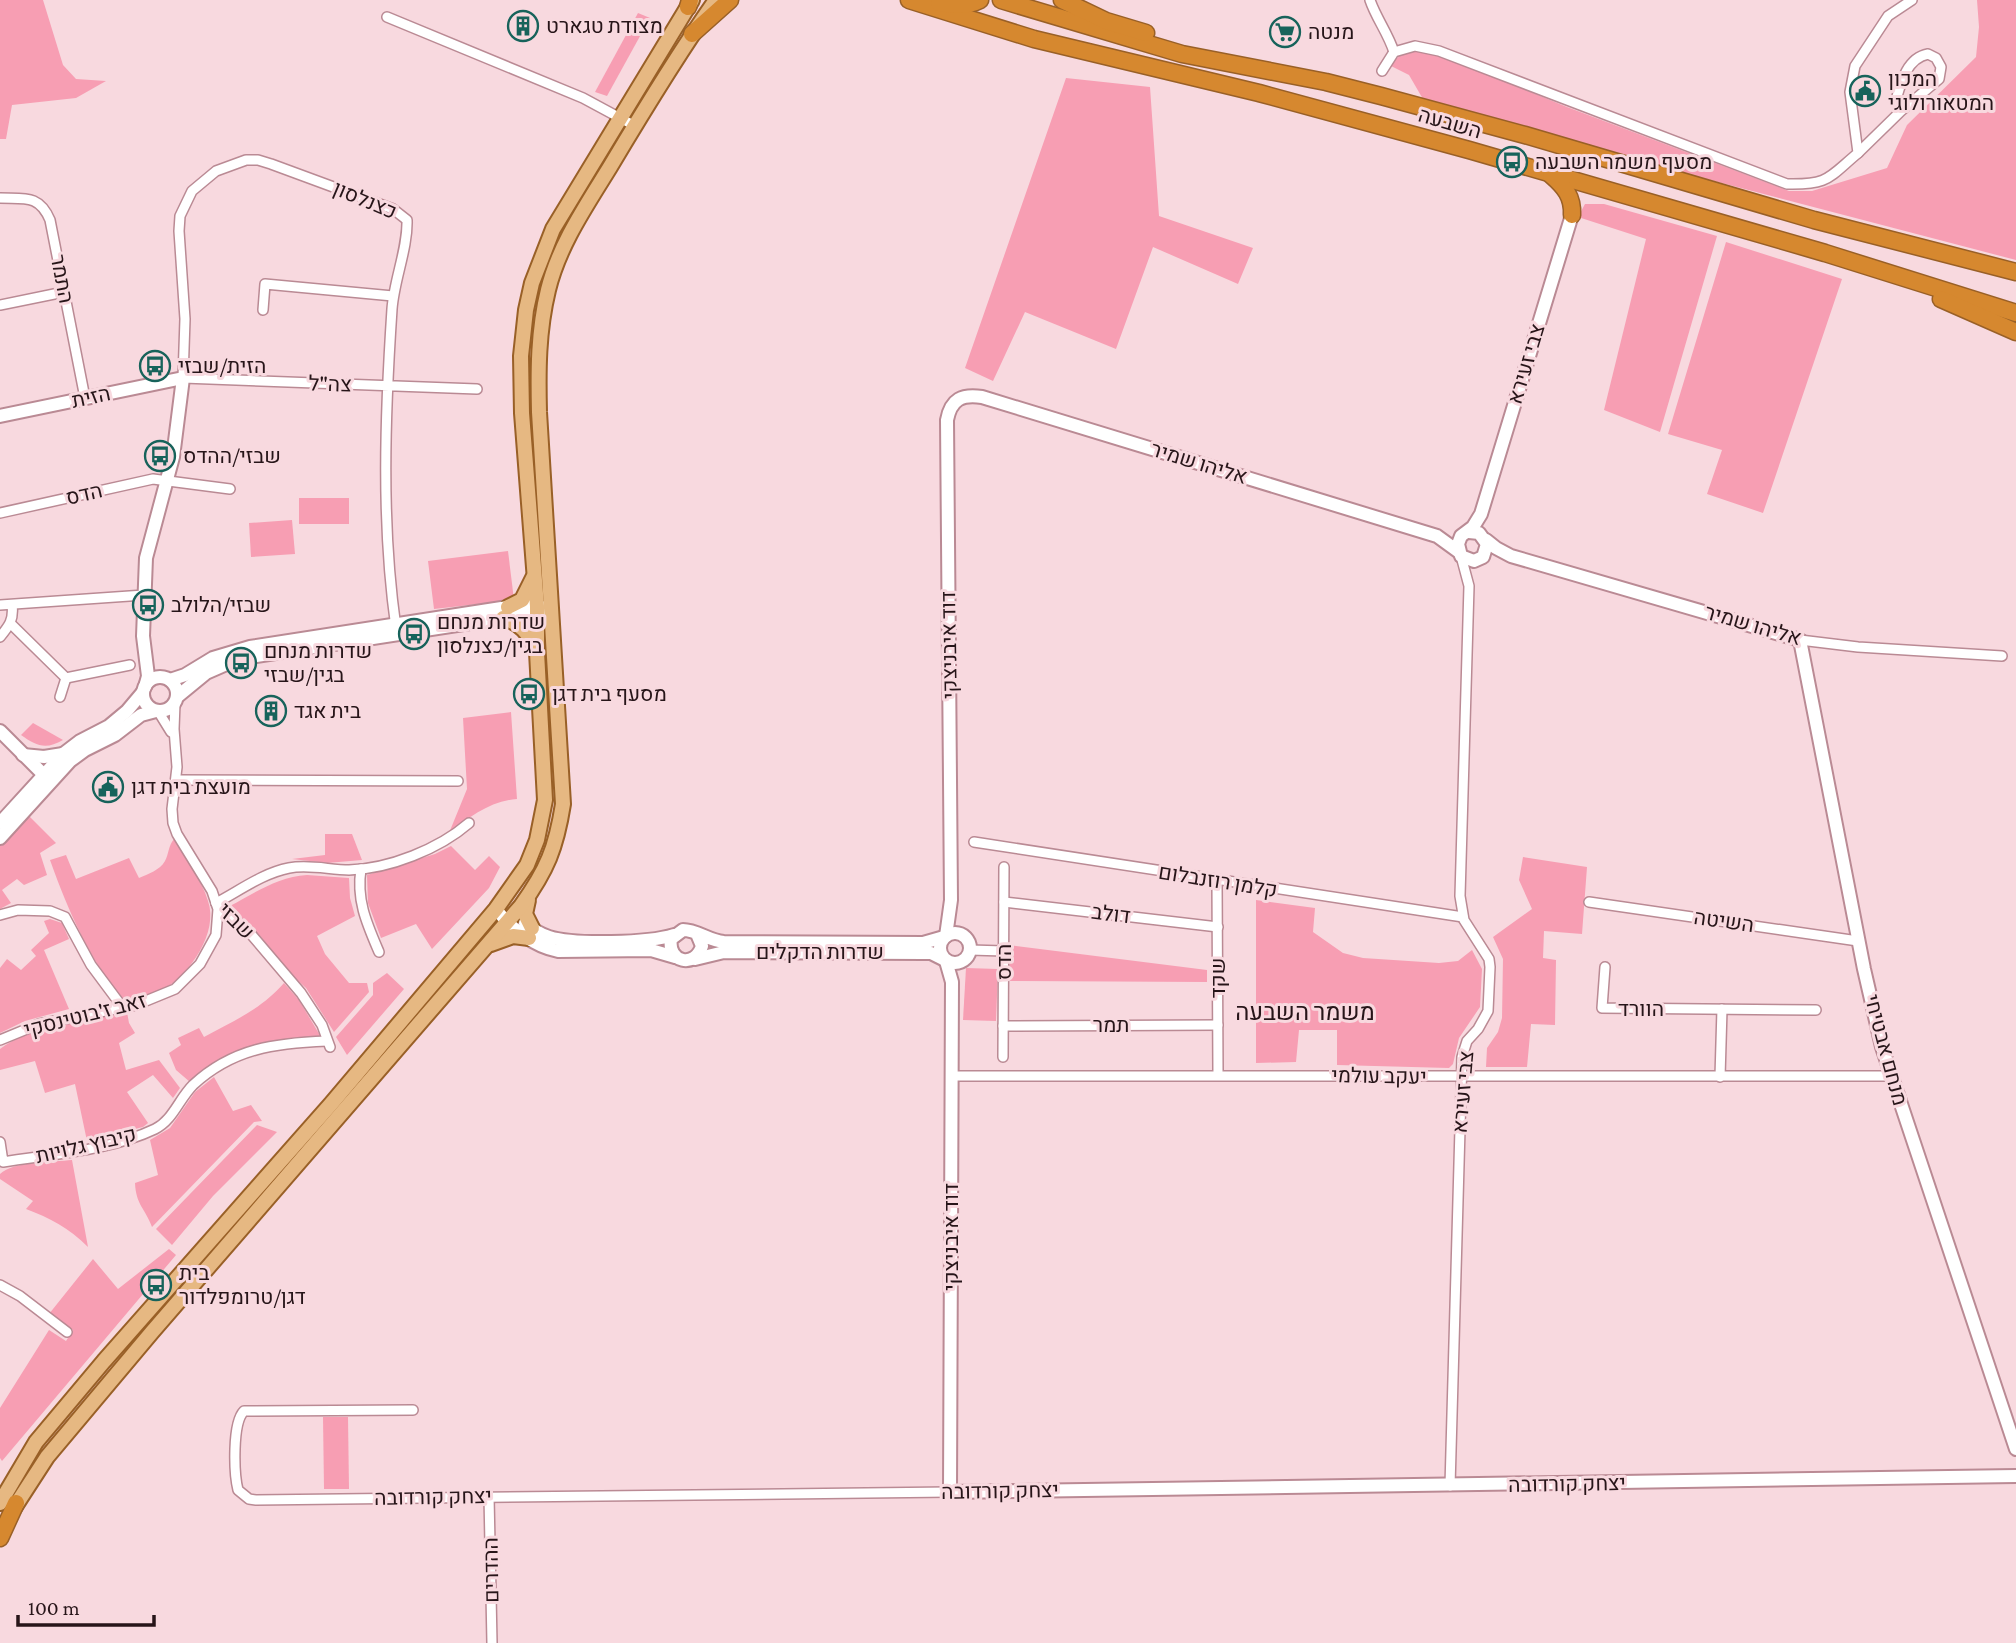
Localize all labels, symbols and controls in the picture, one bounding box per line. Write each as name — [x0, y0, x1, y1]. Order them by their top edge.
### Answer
building icon: מצודת טגארט — [506, 9, 540, 43]
place label: מצודת טגארט — [546, 14, 663, 38]
supermarket icon: מנטה — [1268, 15, 1302, 49]
place label: מנטה — [1308, 20, 1354, 44]
place label: המכון המטאורולוגי — [1888, 67, 1994, 115]
public building icon: המכון המטאורולוגי — [1848, 74, 1882, 108]
street label: השבעה — [1416, 103, 1484, 143]
bus stop icon: מסעף משמר השבעה — [1495, 145, 1529, 179]
place label: מסעף משמר השבעה — [1535, 150, 1712, 174]
street label: כצנלסון — [330, 176, 400, 224]
street label: התמר — [46, 253, 78, 305]
street label: צבי זעירא — [1502, 321, 1550, 407]
bus stop icon: הזית/שבזי — [138, 349, 172, 383]
place label: הזית/שבזי — [178, 354, 266, 378]
street label: צה"ל — [308, 371, 352, 397]
street label: הזית — [69, 381, 113, 413]
street label: אליהו שמיר — [1148, 437, 1250, 489]
bus stop icon: שבזי/ההדס — [143, 439, 177, 473]
place label: שבזי/ההדס — [183, 444, 281, 468]
street label: הדס — [63, 478, 105, 510]
bus stop icon: שבזי/הלולב — [131, 588, 165, 622]
street label: דוד איבניצקי — [936, 591, 962, 699]
place label: שבזי/הלולב — [171, 593, 271, 617]
street label: אליהו שמיר — [1702, 600, 1804, 650]
place label: שדרות מנחם בגין/כצנלסון — [437, 610, 545, 658]
bus stop icon: שדרות מנחם בגין/כצנלסון — [397, 617, 431, 651]
place label: שדרות מנחם בגין/שבזי — [264, 639, 372, 687]
bus stop icon: שדרות מנחם בגין/שבזי — [224, 646, 258, 680]
bus stop icon: מסעף בית דגן — [512, 677, 546, 711]
place label: מסעף בית דגן — [552, 682, 667, 706]
building icon: בית אגד — [254, 694, 288, 728]
place label: בית אגד — [294, 699, 361, 723]
public building icon: מועצת בית דגן — [91, 770, 125, 804]
place label: מועצת בית דגן — [131, 775, 251, 799]
street label: קלמן רוזנבלום — [1157, 860, 1279, 902]
street label: שבזי — [213, 898, 259, 944]
street label: דולב — [1090, 900, 1132, 928]
street label: השיטה — [1692, 905, 1756, 937]
street label: שדרות הדקלים — [756, 940, 884, 964]
street label: הדס — [992, 944, 1016, 980]
street label: שקד — [1206, 958, 1230, 998]
street label: זאב ז'בוטינסקי — [21, 988, 149, 1042]
street label: מנחם אבטיחי — [1860, 992, 1912, 1108]
street label: הוורד — [1618, 997, 1664, 1021]
district label: משמר השבעה — [1235, 998, 1375, 1025]
street label: תמר — [1093, 1013, 1129, 1037]
street label: צבי זעירא — [1447, 1050, 1479, 1134]
street label: יעקב עולמי — [1331, 1063, 1427, 1089]
street label: קיבוץ גלויות — [33, 1122, 139, 1168]
street label: דוד איבניצקי — [939, 1183, 963, 1291]
place label: בית דגן/טרומפלדור — [179, 1261, 306, 1309]
bus stop icon: בית דגן/טרומפלדור — [139, 1268, 173, 1302]
street label: יצחק קורדובה — [1508, 1471, 1626, 1497]
street label: יצחק קורדובה — [941, 1478, 1059, 1504]
street label: יצחק קורדובה — [374, 1484, 492, 1510]
street label: ההדרים — [478, 1537, 504, 1603]
scale bar — [18, 1584, 154, 1628]
text: 100 m — [28, 1596, 80, 1620]

